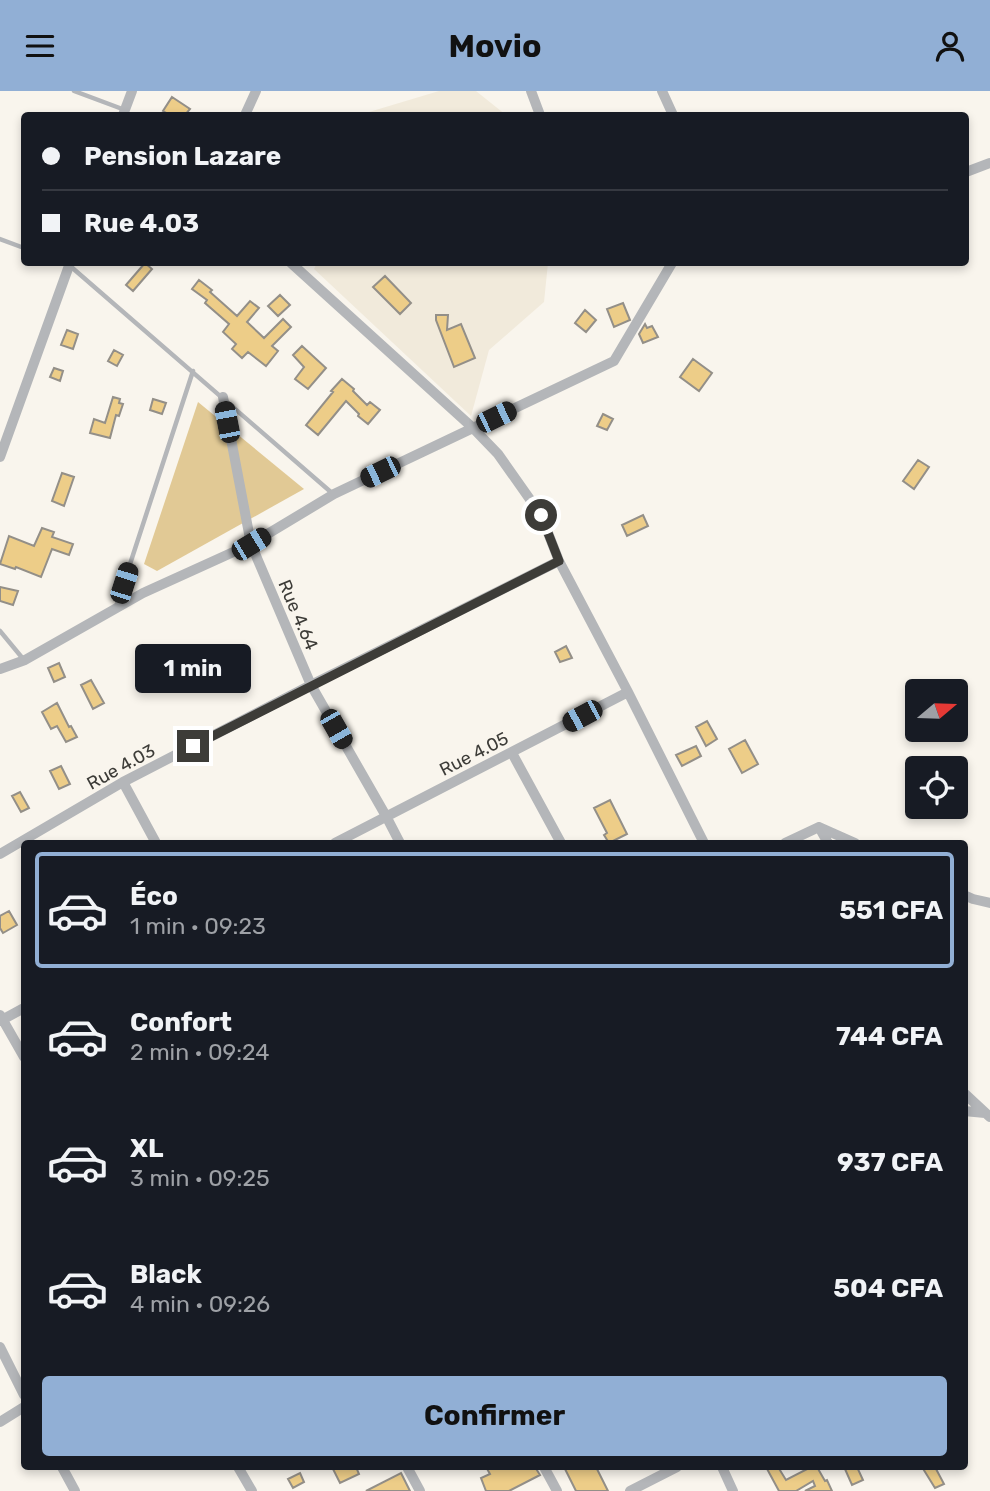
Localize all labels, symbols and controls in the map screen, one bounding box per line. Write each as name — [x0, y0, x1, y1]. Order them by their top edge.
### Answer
icon: menu — [21, 27, 59, 65]
text: Movio — [448, 27, 542, 65]
icon: person — [931, 27, 969, 65]
text: Pension Lazare — [84, 141, 281, 172]
text: Rue 4.03 — [84, 208, 199, 239]
car — [473, 398, 520, 436]
car — [213, 399, 242, 445]
car — [357, 453, 404, 491]
route start — [525, 499, 557, 531]
car — [228, 524, 275, 564]
car — [108, 560, 141, 606]
street label: Rue 4.64 — [273, 576, 323, 654]
callout: 1 min — [135, 645, 251, 693]
text: 1 min — [164, 654, 222, 682]
north arrow — [905, 679, 968, 742]
map controls — [905, 679, 968, 819]
car — [559, 697, 606, 735]
car — [317, 706, 356, 752]
street label: Rue 4.05 — [436, 727, 512, 781]
route end — [177, 730, 209, 762]
street label: Rue 4.03 — [83, 739, 159, 795]
button: locate — [905, 756, 968, 819]
icon: car — [46, 879, 109, 942]
text: Éco — [130, 881, 178, 912]
text: 551 CFA — [839, 895, 943, 926]
text: 1 min · 09:23 — [130, 912, 266, 940]
icon: car — [46, 1005, 109, 1068]
text: Confort — [130, 1007, 232, 1038]
text: 744 CFA — [836, 1021, 943, 1052]
text: 2 min · 09:24 — [130, 1038, 270, 1066]
icon: car — [46, 1131, 109, 1194]
text: XL — [130, 1133, 163, 1164]
text: 937 CFA — [837, 1147, 943, 1178]
text: 3 min · 09:25 — [130, 1164, 270, 1192]
icon: car — [46, 1257, 109, 1320]
text: Black — [130, 1259, 202, 1290]
text: 504 CFA — [833, 1273, 943, 1304]
text: 4 min · 09:26 — [130, 1290, 270, 1318]
button: Confirmer — [42, 1376, 947, 1456]

